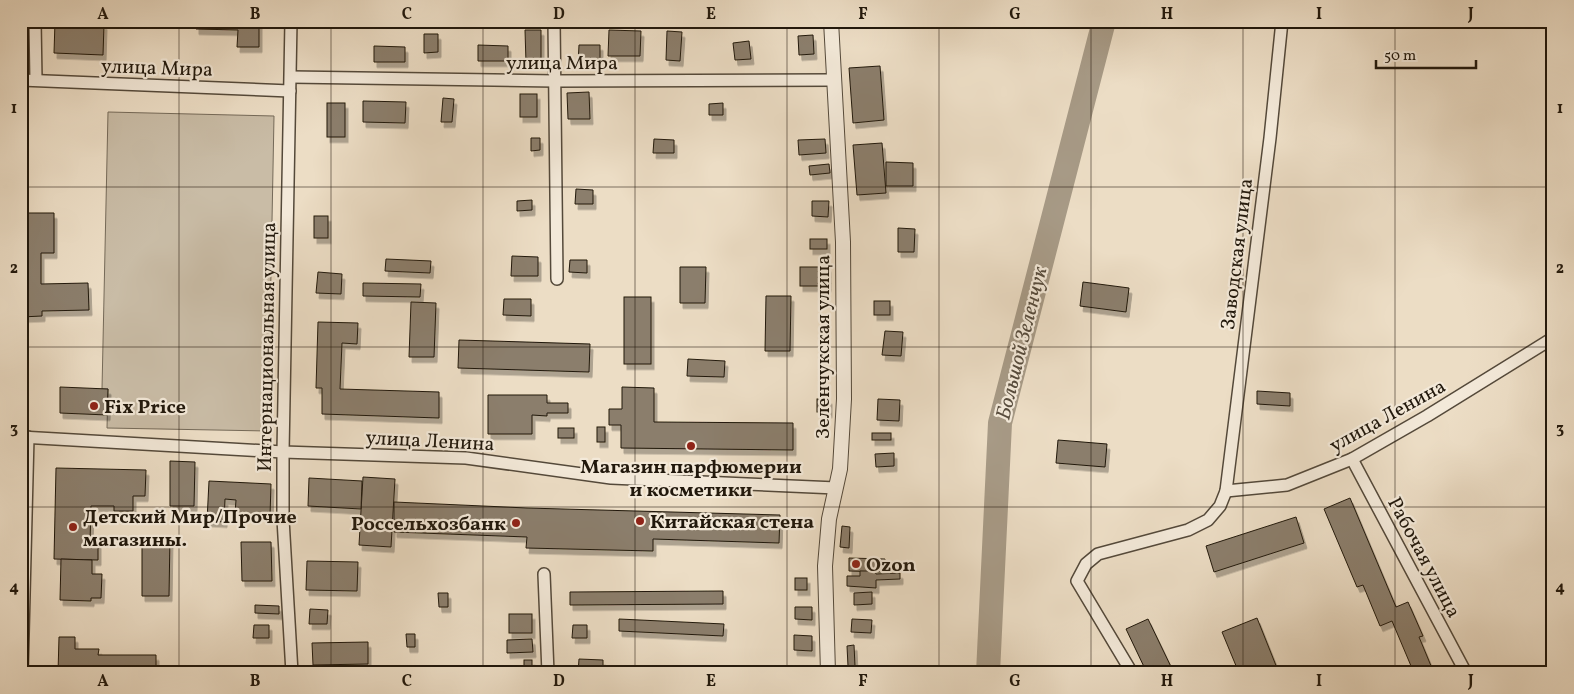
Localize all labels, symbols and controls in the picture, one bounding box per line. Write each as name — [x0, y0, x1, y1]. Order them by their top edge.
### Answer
text: A — [97, 4, 109, 26]
text: B — [250, 4, 261, 26]
text: C — [402, 4, 412, 26]
text: D — [553, 4, 565, 26]
text: E — [706, 4, 716, 26]
text: F — [858, 4, 868, 26]
text: G — [1009, 4, 1021, 26]
text: H — [1161, 4, 1173, 26]
text: I — [1316, 4, 1322, 26]
text: J — [1467, 4, 1474, 26]
scale bar — [1376, 38, 1476, 70]
text: 50 m — [1384, 46, 1416, 67]
street label: улица Мира — [506, 50, 618, 78]
street label: улица Мира — [101, 53, 213, 85]
text: 1 — [11, 98, 17, 120]
text: 1 — [1557, 98, 1563, 120]
street label: Заводская улица — [1215, 177, 1261, 332]
street label: Интернациональная улица — [252, 222, 284, 472]
street label: Зеленчукская улица — [810, 255, 838, 439]
text: 2 — [10, 258, 18, 280]
text: 2 — [1556, 258, 1564, 280]
water label: Большой Зеленчук — [990, 263, 1056, 423]
street label: улица Ленина — [1325, 373, 1451, 460]
place label: Fix Price — [104, 394, 186, 422]
marker: Fix Price — [88, 400, 100, 412]
text: 3 — [10, 418, 18, 440]
text: 3 — [1556, 418, 1564, 440]
street label: улица Ленина — [365, 425, 495, 459]
marker: Магазин парфюмерии и косметики — [685, 440, 697, 452]
place label: Магазин парфюмерии и косметики — [580, 454, 802, 505]
street label: Рабочая улица — [1380, 493, 1467, 623]
place label: Детский Мир/Прочие магазины. — [83, 504, 297, 555]
place label: Китайская стена — [650, 509, 814, 537]
place label: Россельхозбанк — [351, 511, 506, 539]
marker: Китайская стена — [634, 515, 646, 527]
marker: Россельхозбанк — [510, 517, 522, 529]
marker: Детский Мир/Прочие магазины. — [67, 521, 79, 533]
place label: Ozon — [866, 552, 916, 580]
marker: Ozon — [850, 558, 862, 570]
text: 4 — [9, 577, 19, 599]
text: 4 — [1555, 577, 1565, 599]
text: A — [97, 671, 109, 693]
text: B — [250, 671, 261, 693]
text: C — [402, 671, 412, 693]
text: D — [553, 671, 565, 693]
text: E — [706, 671, 716, 693]
text: F — [858, 671, 868, 693]
text: G — [1009, 671, 1021, 693]
text: H — [1161, 671, 1173, 693]
text: I — [1316, 671, 1322, 693]
text: J — [1467, 671, 1474, 693]

